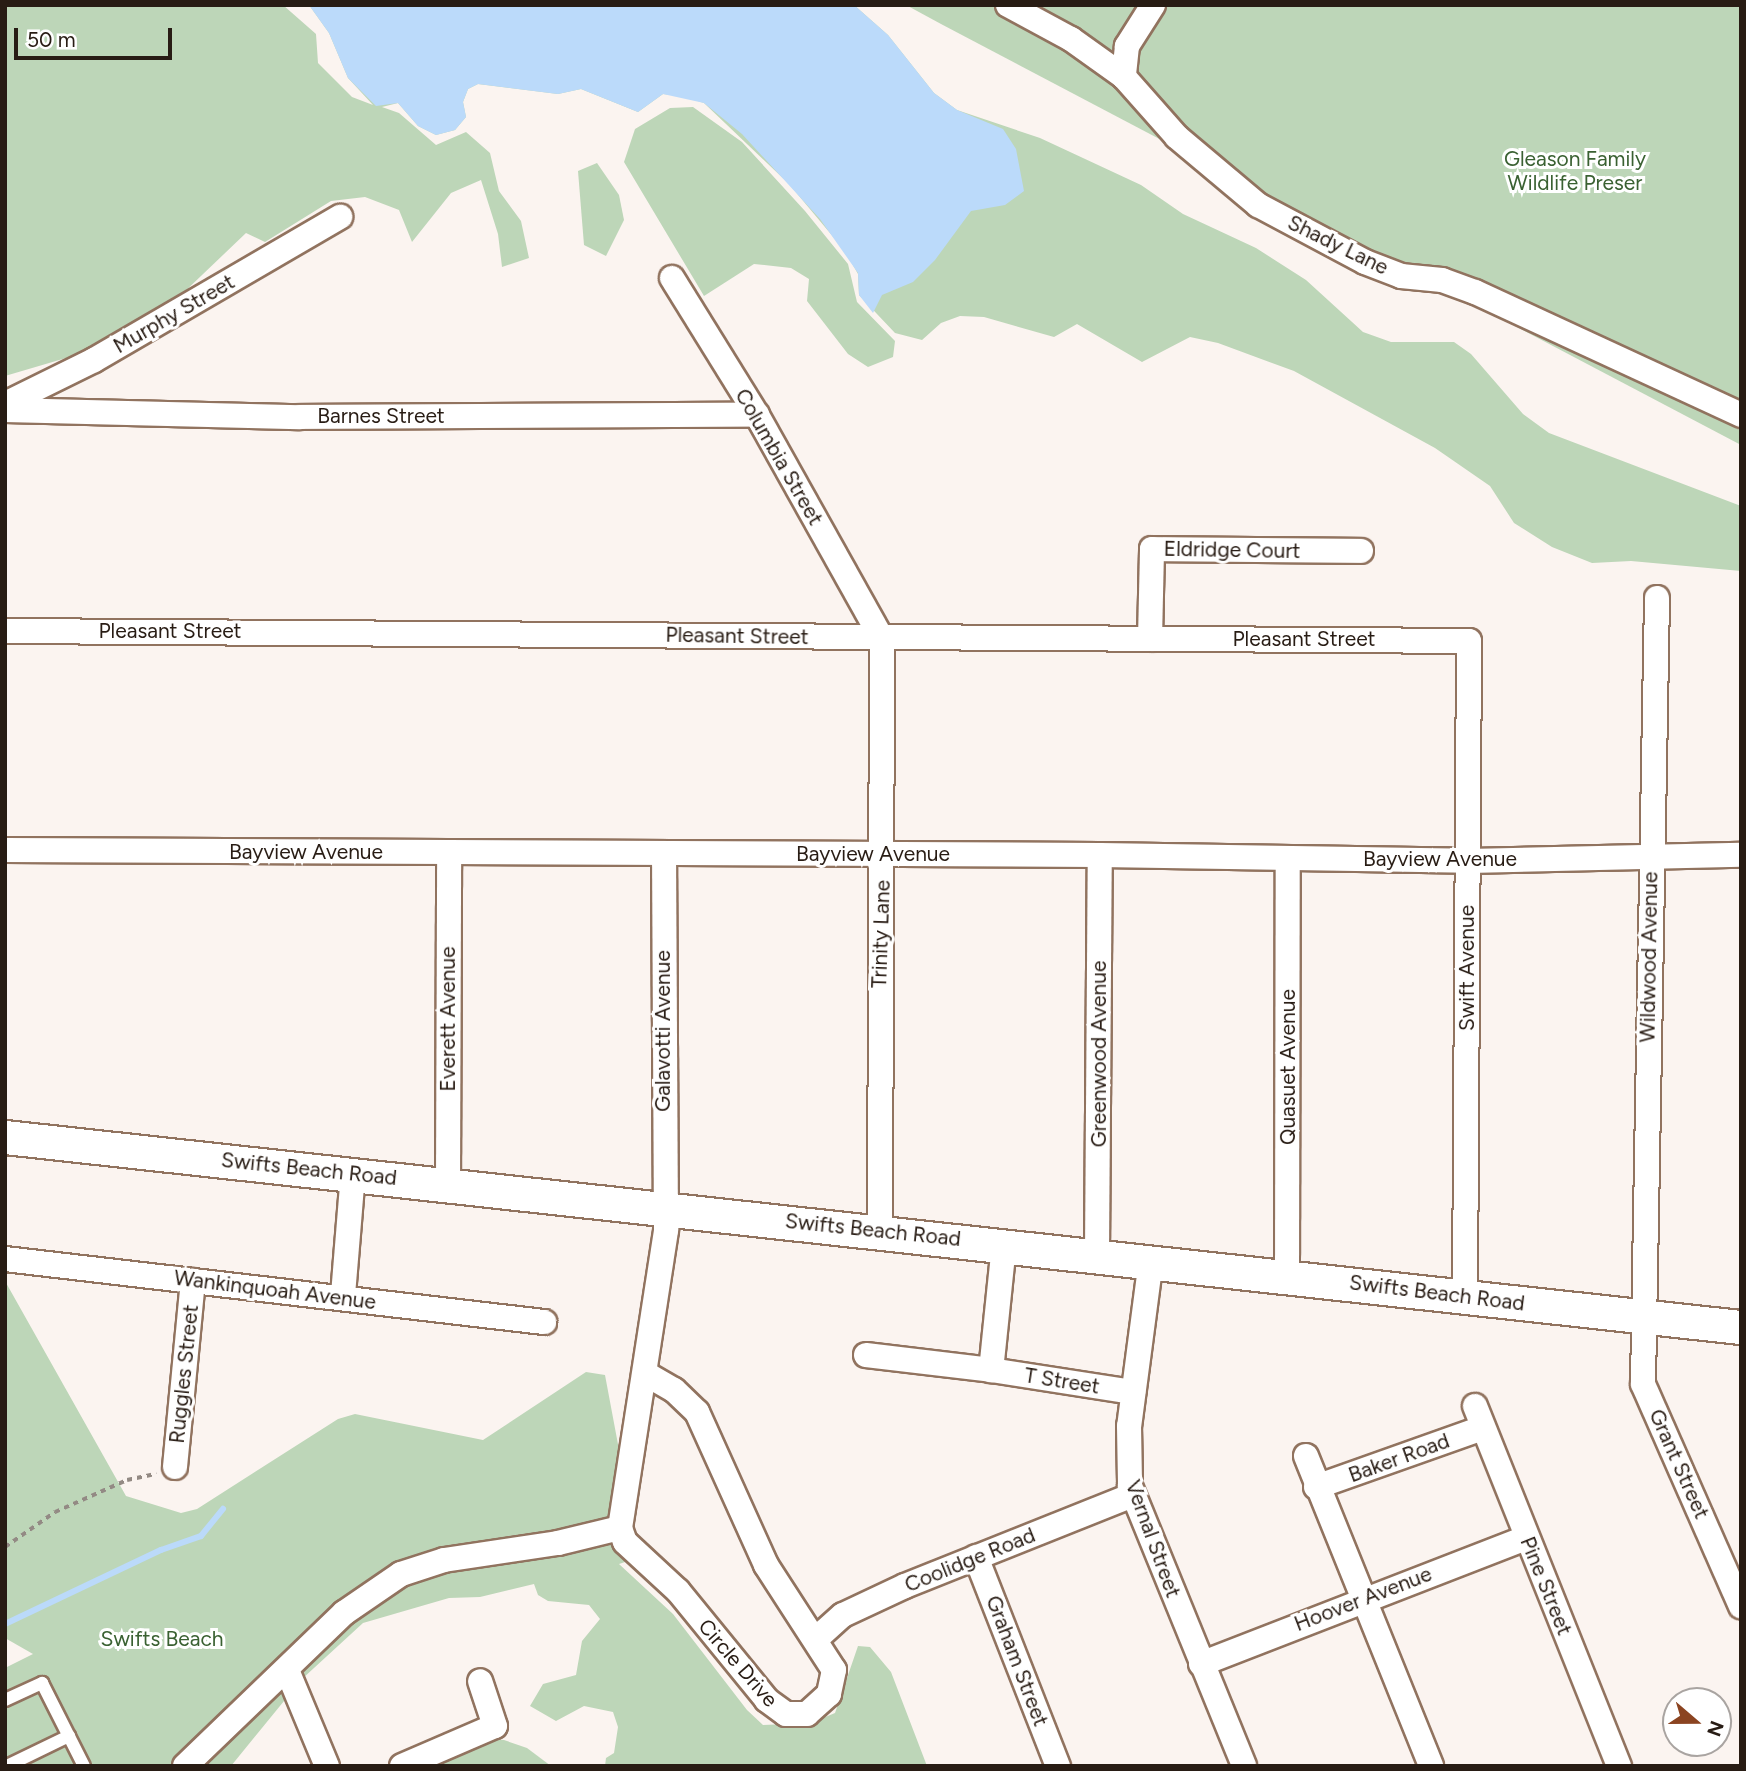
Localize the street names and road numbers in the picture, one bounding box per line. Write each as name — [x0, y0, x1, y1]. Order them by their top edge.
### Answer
street label: Shady Lane — [1284, 210, 1392, 280]
street label: Murphy Street — [109, 269, 239, 359]
street label: Columbia Street — [730, 384, 828, 530]
street label: Barnes Street — [317, 403, 445, 429]
street label: Eldridge Court — [1163, 536, 1301, 564]
street label: Pleasant Street — [98, 618, 242, 644]
street label: Pleasant Street — [665, 622, 809, 650]
street label: Pleasant Street — [1232, 626, 1376, 652]
street label: Bayview Avenue — [229, 839, 383, 865]
street label: Bayview Avenue — [796, 841, 950, 867]
street label: Bayview Avenue — [1363, 846, 1517, 872]
street label: Wildwood Avenue — [1635, 871, 1663, 1043]
street label: Trinity Lane — [867, 880, 895, 988]
street label: Swift Avenue — [1454, 905, 1480, 1031]
street label: Everett Avenue — [435, 946, 461, 1092]
street label: Galavotti Avenue — [650, 950, 676, 1112]
street label: Greenwood Avenue — [1086, 961, 1112, 1147]
street label: Quasuet Avenue — [1275, 989, 1301, 1145]
street label: Swifts Beach Road — [220, 1147, 398, 1191]
street label: Swifts Beach Road — [784, 1208, 962, 1252]
street label: Wankinquoah Avenue — [173, 1265, 377, 1315]
street label: Swifts Beach Road — [1348, 1270, 1526, 1316]
street label: Ruggles Street — [164, 1303, 204, 1445]
street label: T Street — [1023, 1363, 1101, 1399]
street label: Grant Street — [1644, 1405, 1714, 1523]
street label: Baker Road — [1345, 1428, 1453, 1488]
street label: Vernal Street — [1120, 1477, 1186, 1601]
street label: Coolidge Road — [901, 1522, 1039, 1598]
street label: Pine Street — [1515, 1533, 1577, 1639]
street label: Hoover Avenue — [1291, 1561, 1435, 1637]
street label: Graham Street — [980, 1592, 1054, 1730]
street label: Circle Drive — [693, 1614, 783, 1712]

